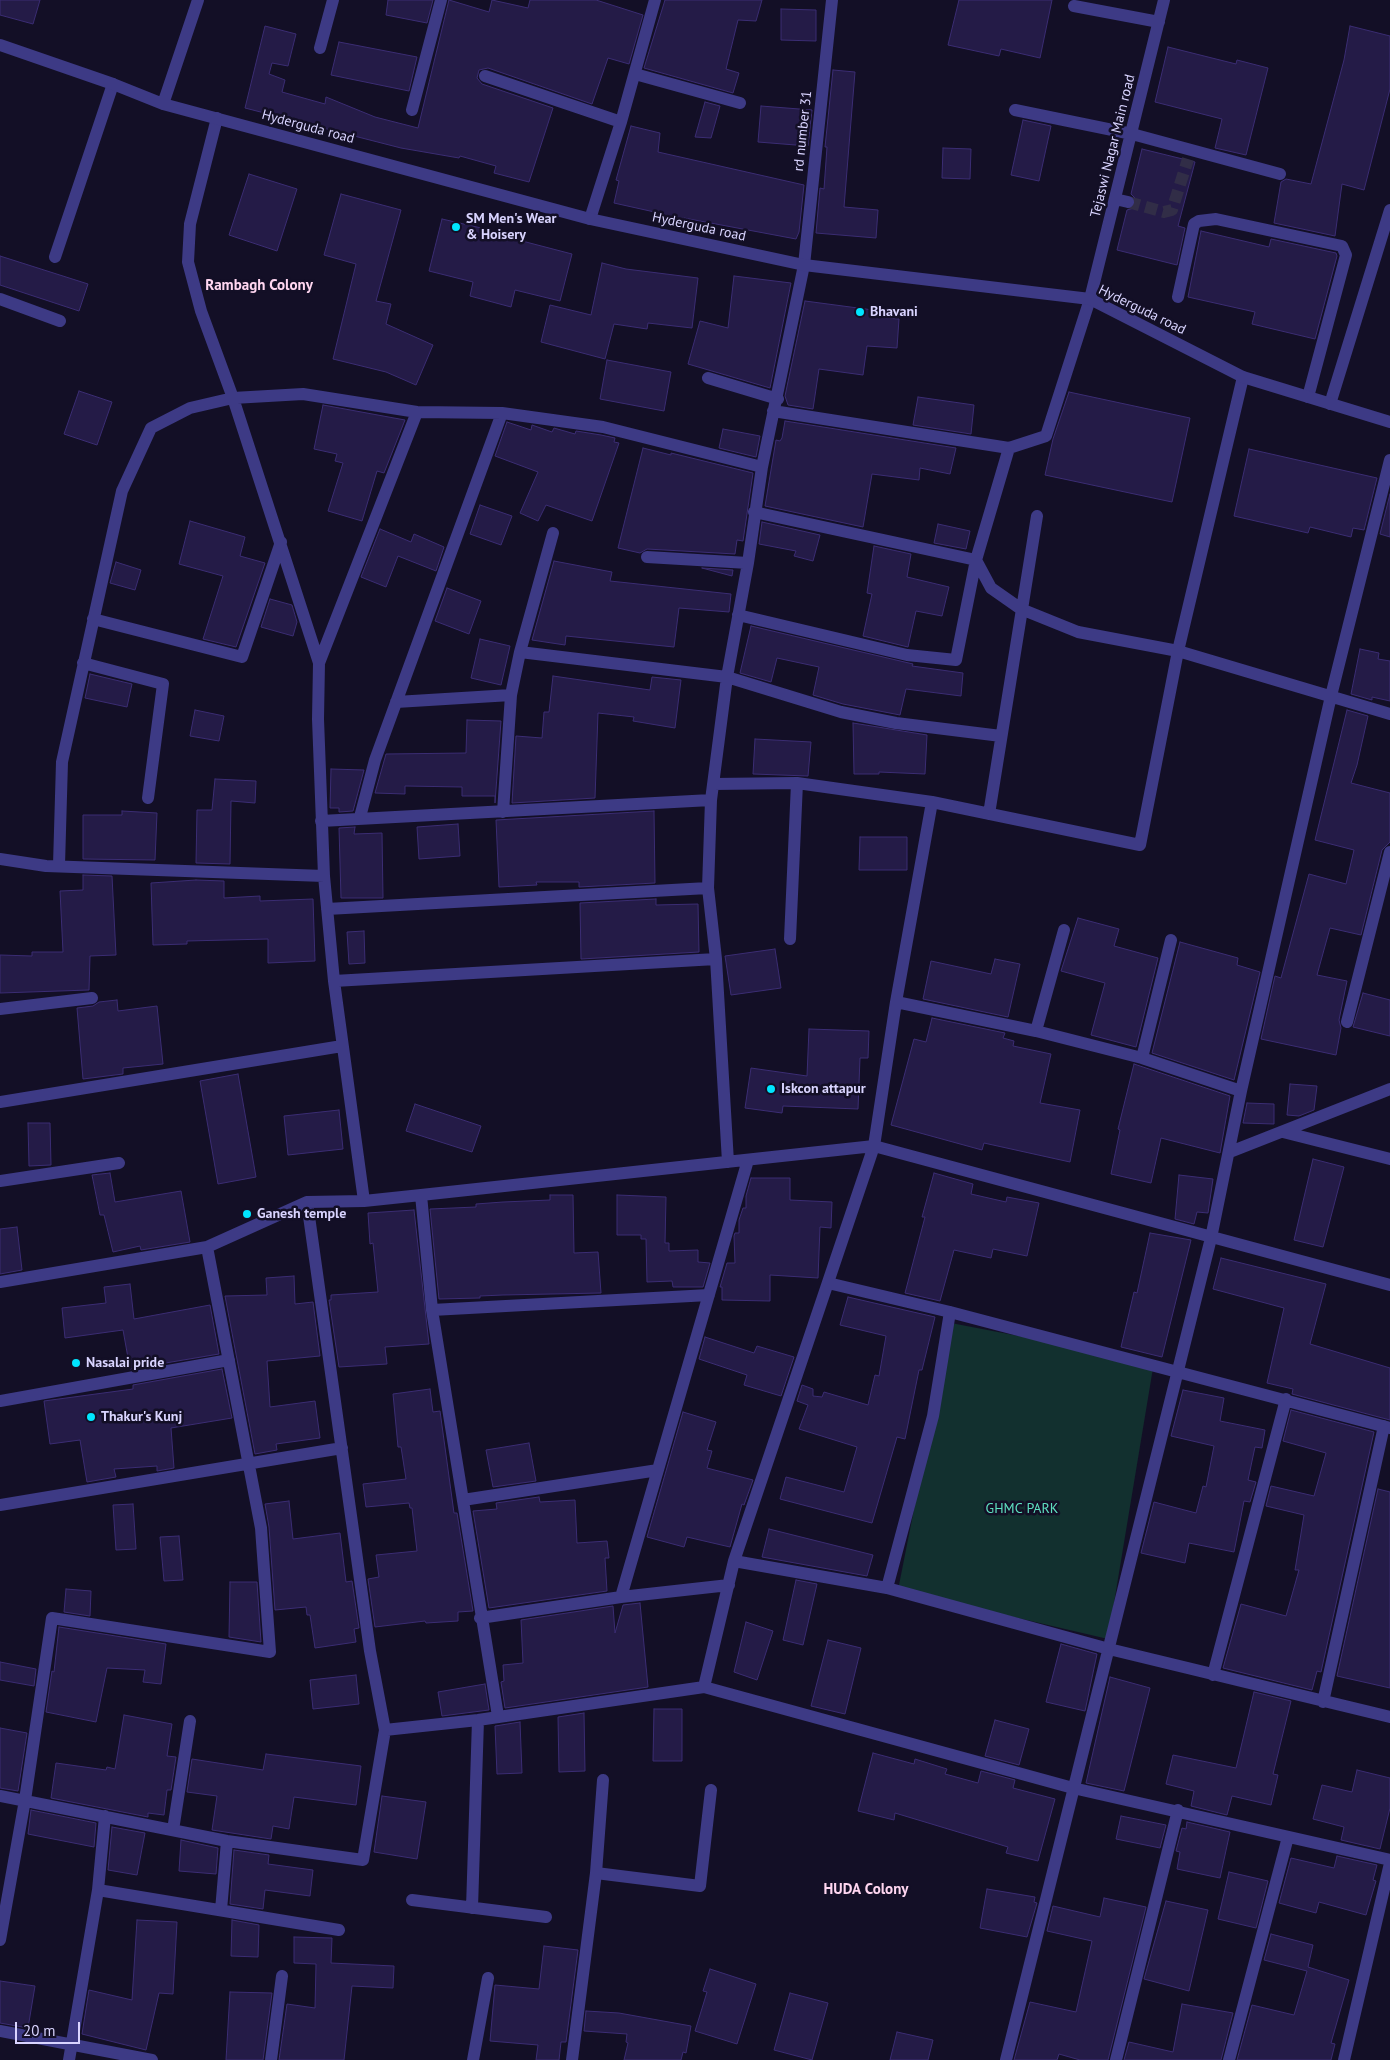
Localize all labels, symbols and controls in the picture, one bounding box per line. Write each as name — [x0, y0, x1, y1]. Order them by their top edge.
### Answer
street label: Tejaswi Nagar Main road — [1087, 73, 1139, 219]
street label: rd number 31 — [790, 90, 816, 172]
street label: Hyderguda road — [260, 107, 356, 147]
street label: Hyderguda road — [651, 209, 747, 245]
place label: SM Men's Wear & Hoisery — [466, 211, 556, 243]
marker: SM Men's Wear & Hoisery — [450, 221, 462, 233]
district label: Rambagh Colony — [205, 277, 313, 295]
street label: Hyderguda road — [1095, 282, 1189, 338]
place label: Bhavani — [870, 304, 918, 320]
marker: Bhavani — [854, 306, 866, 318]
place label: Iskcon attapur — [781, 1081, 866, 1097]
marker: Iskcon attapur — [765, 1083, 777, 1095]
place label: Ganesh temple — [257, 1206, 346, 1222]
marker: Ganesh temple — [241, 1208, 253, 1220]
place label: Nasalai pride — [86, 1355, 164, 1371]
marker: Nasalai pride — [70, 1357, 82, 1369]
place label: Thakur's Kunj — [101, 1409, 182, 1425]
marker: Thakur's Kunj — [85, 1411, 97, 1423]
park label: GHMC PARK — [986, 1501, 1058, 1517]
district label: HUDA Colony — [823, 1881, 909, 1899]
scale bar — [18, 2012, 82, 2044]
text: 20 m — [23, 2021, 56, 2040]

